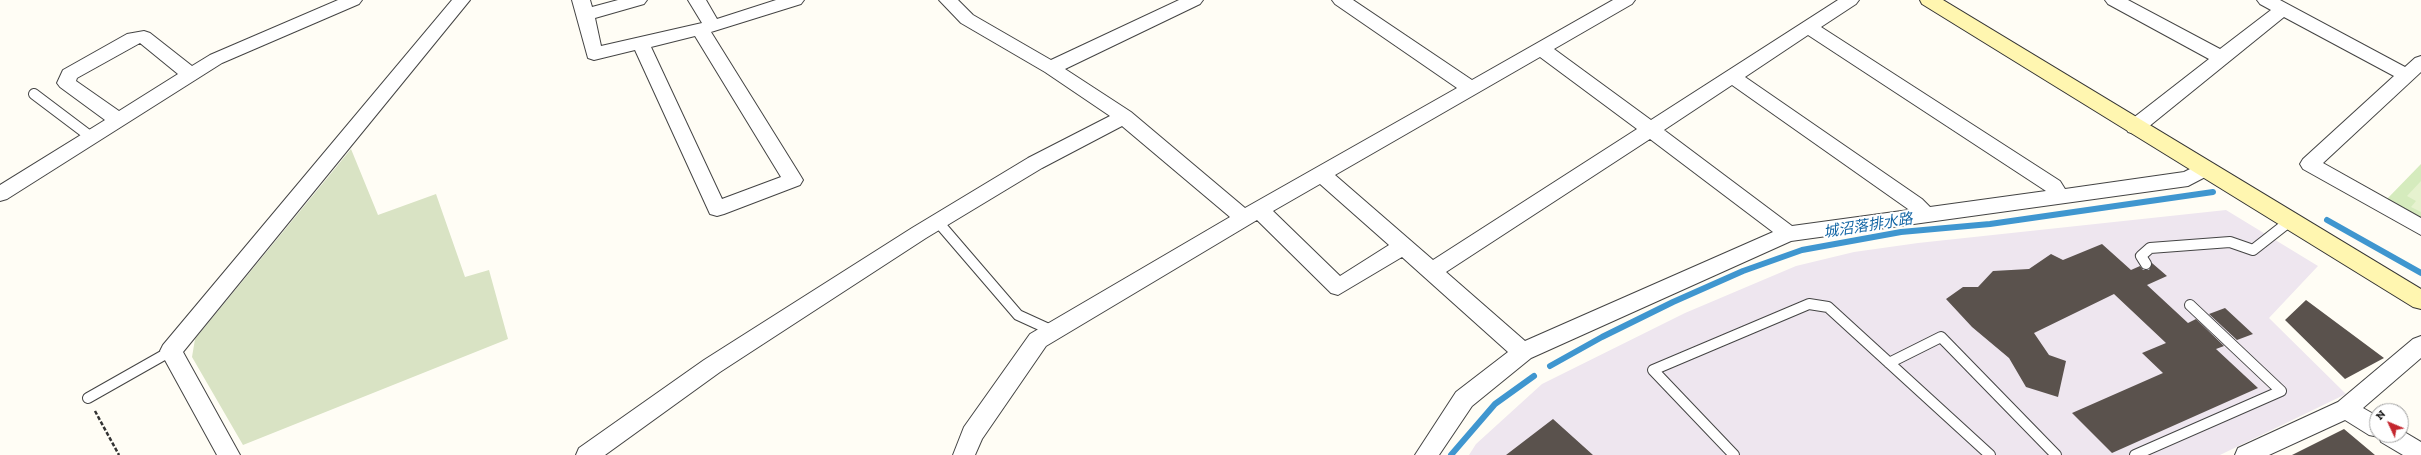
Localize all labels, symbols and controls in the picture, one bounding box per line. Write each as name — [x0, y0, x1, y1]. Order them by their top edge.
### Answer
water label: 城沼落排水路 — [1822, 210, 1914, 242]
north arrow — [2369, 403, 2409, 443]
text: N — [2373, 407, 2388, 423]

